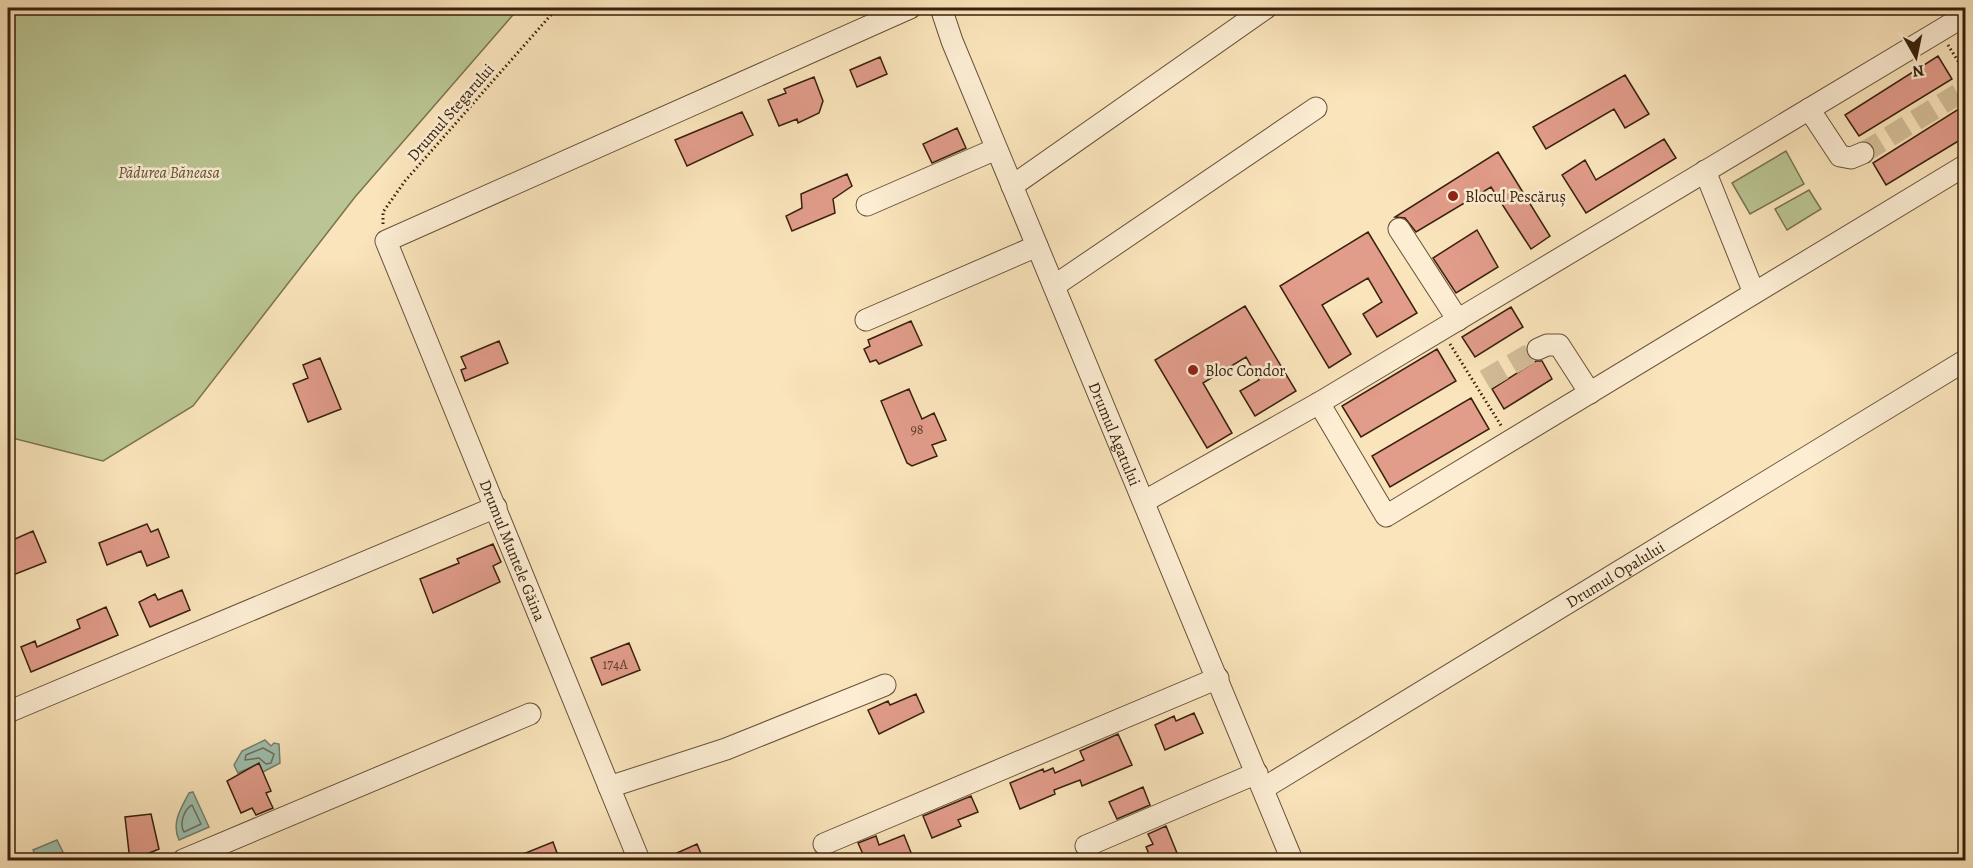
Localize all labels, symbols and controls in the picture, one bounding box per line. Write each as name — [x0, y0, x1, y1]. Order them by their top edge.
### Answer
north arrow — [1886, 27, 1946, 87]
street label: Drumul Stegarului — [402, 59, 499, 166]
text: N — [1910, 59, 1926, 83]
park label: Pădurea Băneasa — [118, 162, 220, 184]
place label: Blocul Pescăruș — [1465, 186, 1566, 208]
marker: Blocul Pescăruș — [1446, 189, 1460, 203]
place label: Bloc Condor — [1205, 360, 1286, 382]
marker: Bloc Condor — [1186, 363, 1200, 377]
street label: Drumul Agatului — [1083, 379, 1146, 489]
house number: 98 — [910, 420, 924, 439]
street label: Drumul Muntele Găina — [474, 476, 551, 625]
street label: Drumul Opalului — [1562, 536, 1669, 613]
house number: 174A — [602, 655, 628, 674]

